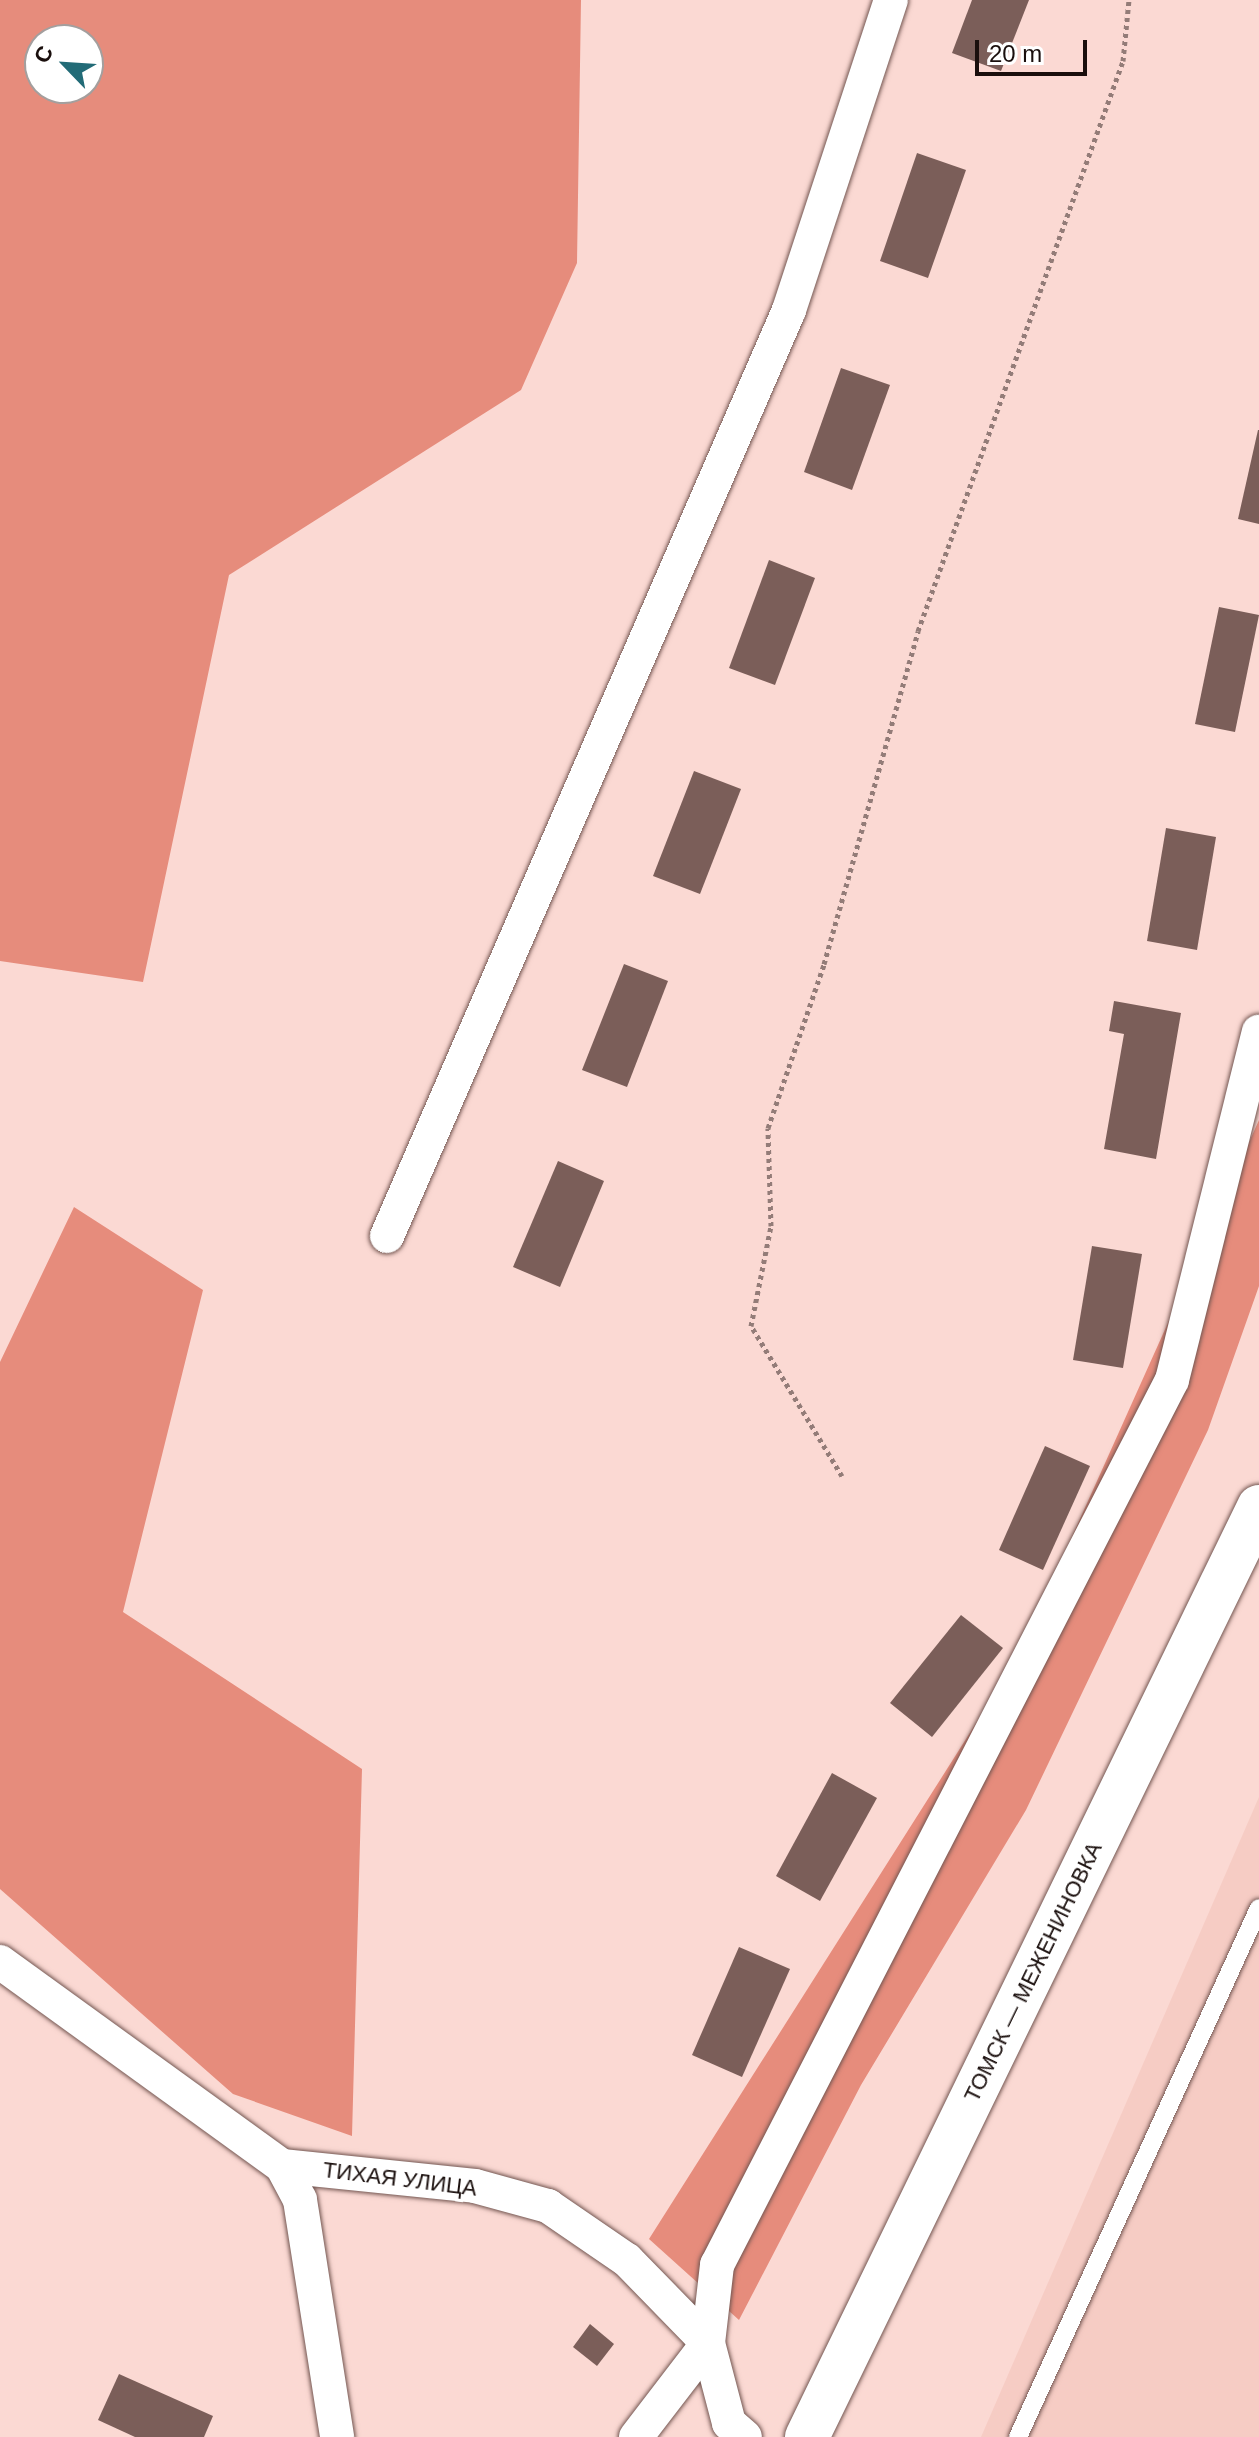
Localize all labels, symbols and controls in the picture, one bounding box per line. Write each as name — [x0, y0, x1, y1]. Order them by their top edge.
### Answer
north arrow — [24, 24, 104, 104]
scale bar — [979, 24, 1091, 74]
text: 20 m — [989, 40, 1042, 67]
text: С — [29, 42, 58, 67]
street label: ТОМСК — МЕЖЕНИНОВКА — [959, 1838, 1107, 2106]
street label: ТИХАЯ УЛИЦА — [321, 2156, 479, 2202]

